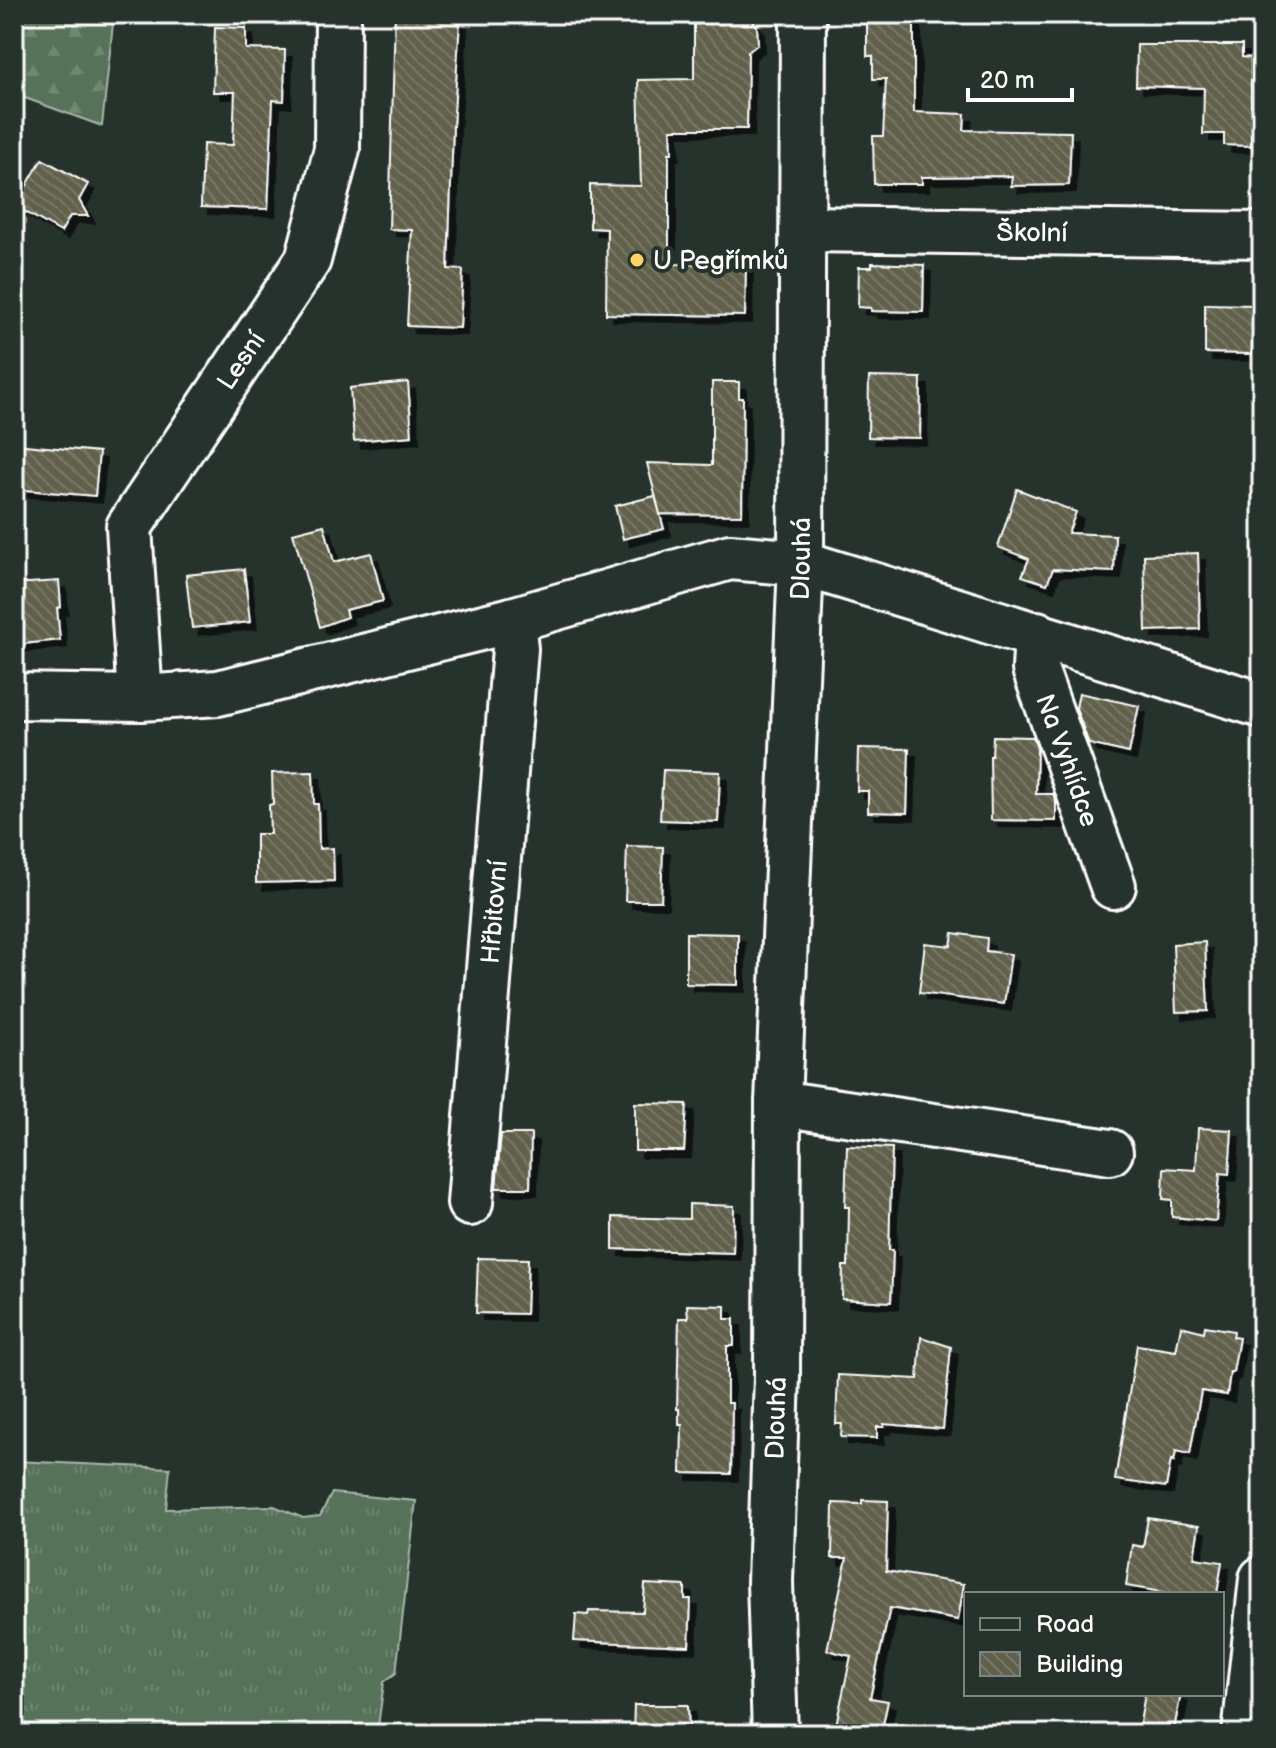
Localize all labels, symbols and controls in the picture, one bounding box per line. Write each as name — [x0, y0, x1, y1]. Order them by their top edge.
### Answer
scale bar — [968, 52, 1072, 102]
text: 20 m — [980, 66, 1035, 95]
street label: Školní — [996, 217, 1069, 249]
place label: U Pegřímků — [653, 246, 789, 277]
marker: U Pegřímků — [628, 251, 646, 269]
street label: Lesní — [211, 326, 273, 396]
street label: Dlouhá — [785, 517, 818, 601]
street label: Na Vyhlídce — [1028, 690, 1104, 831]
street label: Hřbitovní — [475, 858, 515, 965]
street label: Dlouhá — [760, 1376, 794, 1460]
legend — [964, 1592, 1224, 1696]
text: Road — [1036, 1610, 1094, 1639]
text: Building — [1036, 1650, 1123, 1679]

